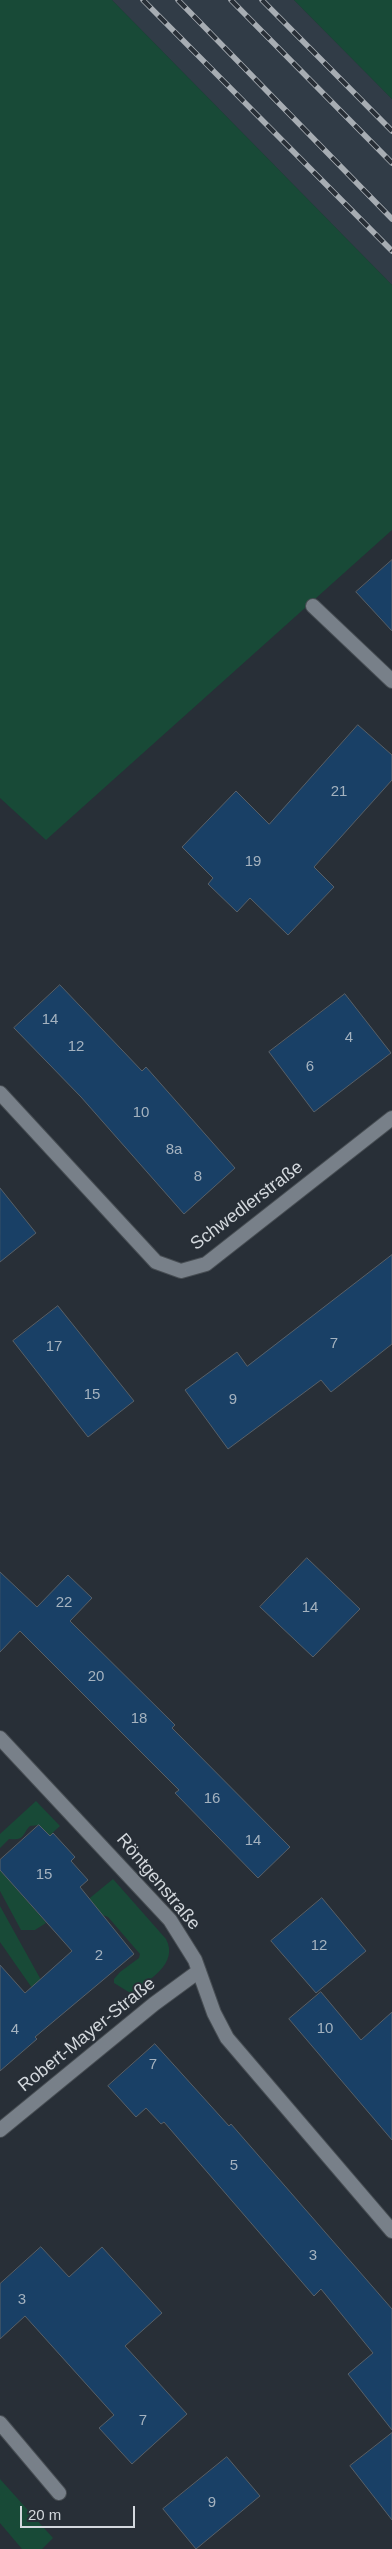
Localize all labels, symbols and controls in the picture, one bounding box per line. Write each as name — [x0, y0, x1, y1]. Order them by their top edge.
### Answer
house number: 21 — [331, 783, 347, 801]
house number: 19 — [245, 853, 261, 871]
house number: 14 — [42, 1011, 58, 1029]
house number: 4 — [345, 1029, 353, 1047]
house number: 12 — [68, 1038, 84, 1056]
house number: 6 — [306, 1058, 314, 1076]
house number: 10 — [133, 1104, 149, 1122]
house number: 8a — [166, 1141, 182, 1159]
street label: Schwedlerstraße — [187, 1157, 307, 1255]
house number: 8 — [194, 1168, 202, 1186]
house number: 7 — [330, 1335, 338, 1353]
house number: 17 — [46, 1338, 62, 1356]
house number: 15 — [84, 1386, 100, 1404]
house number: 9 — [229, 1391, 237, 1409]
house number: 22 — [56, 1594, 72, 1612]
house number: 14 — [302, 1599, 318, 1617]
house number: 20 — [88, 1668, 104, 1686]
house number: 18 — [131, 1710, 147, 1728]
house number: 16 — [204, 1790, 220, 1808]
street label: Röntgenstraße — [111, 1829, 205, 1935]
house number: 14 — [245, 1832, 261, 1850]
house number: 15 — [36, 1866, 52, 1884]
house number: 12 — [311, 1937, 327, 1955]
house number: 2 — [95, 1947, 103, 1965]
street label: Robert-Mayer-Straße — [14, 1973, 160, 2097]
house number: 10 — [317, 2020, 333, 2038]
house number: 4 — [11, 2021, 19, 2039]
house number: 7 — [149, 2056, 157, 2074]
house number: 5 — [230, 2157, 238, 2175]
house number: 3 — [309, 2247, 317, 2265]
house number: 3 — [18, 2291, 26, 2309]
house number: 7 — [139, 2412, 147, 2430]
house number: 9 — [208, 2494, 216, 2512]
scale bar — [22, 2496, 138, 2528]
text: 20 m — [28, 2506, 61, 2523]

